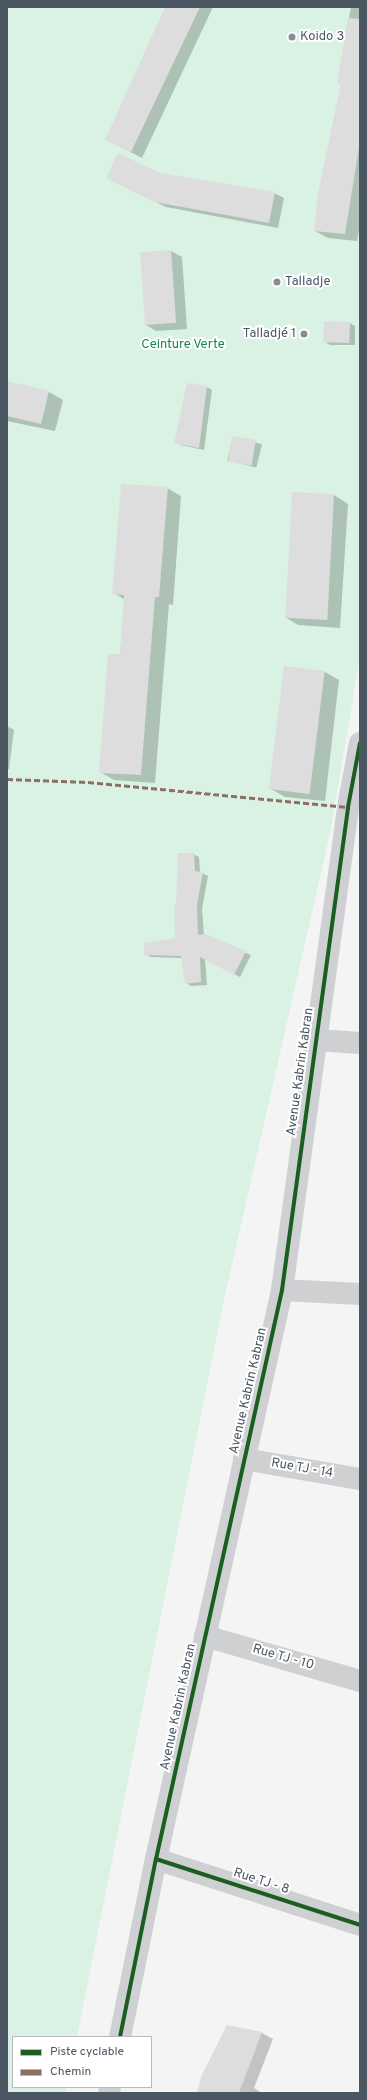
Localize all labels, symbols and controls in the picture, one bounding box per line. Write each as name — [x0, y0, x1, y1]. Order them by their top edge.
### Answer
place label: Koido 3 — [300, 29, 344, 45]
marker: Koido 3 — [287, 32, 297, 42]
place label: Talladje — [285, 274, 330, 290]
marker: Talladje — [272, 277, 282, 287]
place label: Talladjé 1 — [243, 326, 296, 342]
marker: Talladjé 1 — [299, 329, 309, 339]
park label: Ceinture Verte — [141, 337, 225, 353]
street label: Avenue Kabrin Kabran — [284, 1007, 318, 1137]
street label: Avenue Kabrin Kabran — [227, 1326, 271, 1456]
street label: Rue TJ - 14 — [270, 1456, 334, 1482]
street label: Avenue Kabrin Kabran — [158, 1642, 200, 1772]
street label: Rue TJ - 10 — [250, 1642, 316, 1674]
street label: Rue TJ - 8 — [231, 1866, 291, 1898]
legend — [12, 2036, 152, 2088]
text: Piste cyclable — [50, 2044, 124, 2060]
text: Chemin — [50, 2064, 91, 2080]

